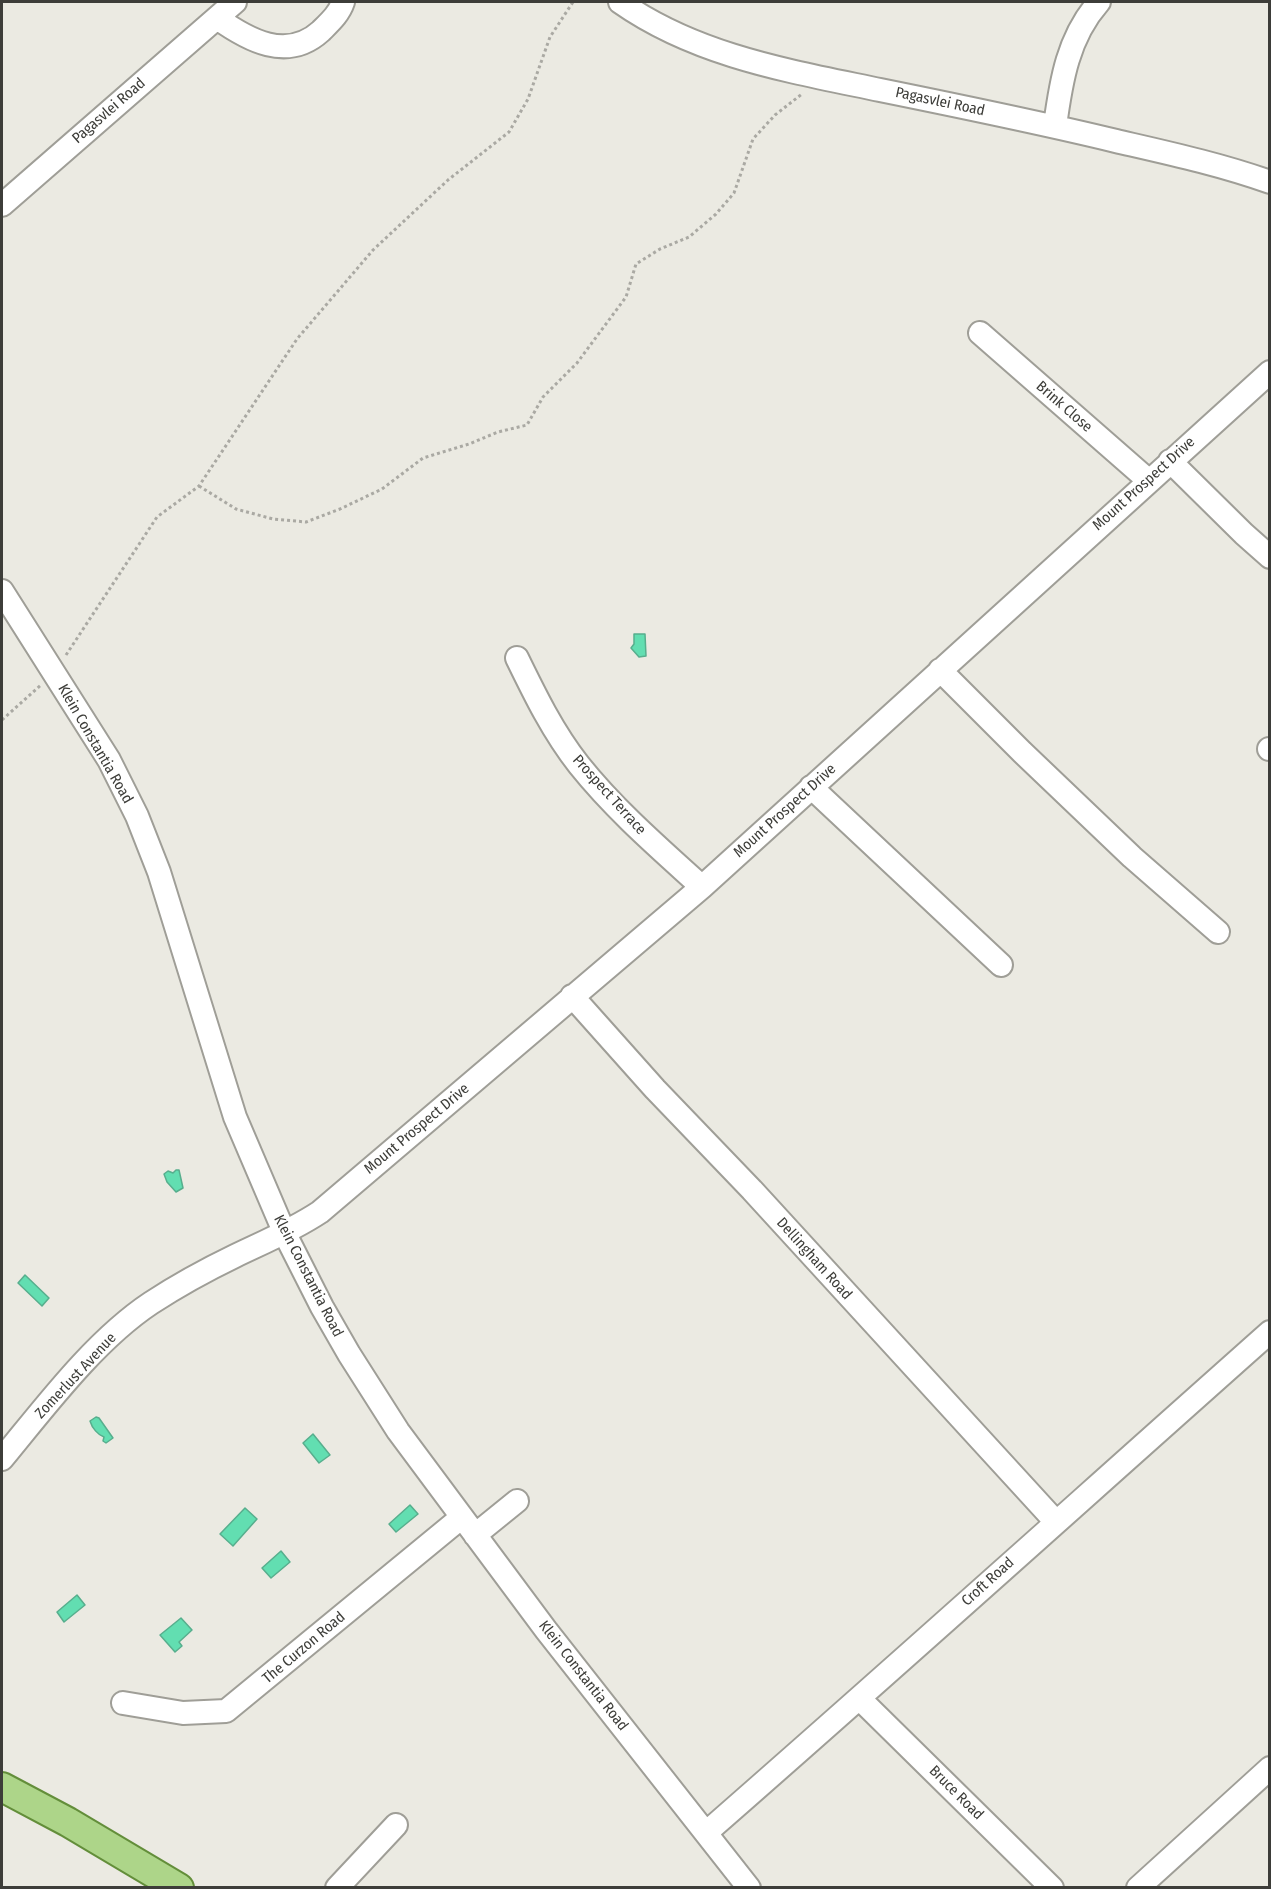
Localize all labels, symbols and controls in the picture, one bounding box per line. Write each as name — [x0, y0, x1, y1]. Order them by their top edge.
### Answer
street label: Pagasvlei Road — [69, 74, 149, 148]
street label: Pagasvlei Road — [894, 84, 986, 120]
street label: Brink Close — [1032, 378, 1096, 436]
street label: Mount Prospect Drive — [1089, 433, 1199, 535]
street label: Klein Constantia Road — [54, 681, 136, 807]
street label: Prospect Terrace — [568, 751, 650, 839]
street label: Mount Prospect Drive — [730, 760, 840, 862]
street label: Mount Prospect Drive — [361, 1080, 473, 1178]
street label: Klein Constantia Road — [269, 1212, 347, 1340]
street label: Dellingham Road — [772, 1214, 856, 1304]
street label: Zomerlust Avenue — [32, 1329, 120, 1423]
street label: Croft Road — [958, 1554, 1018, 1610]
street label: The Curzon Road — [259, 1608, 349, 1688]
street label: Klein Constantia Road — [534, 1617, 632, 1735]
street label: Bruce Road — [925, 1762, 987, 1824]

